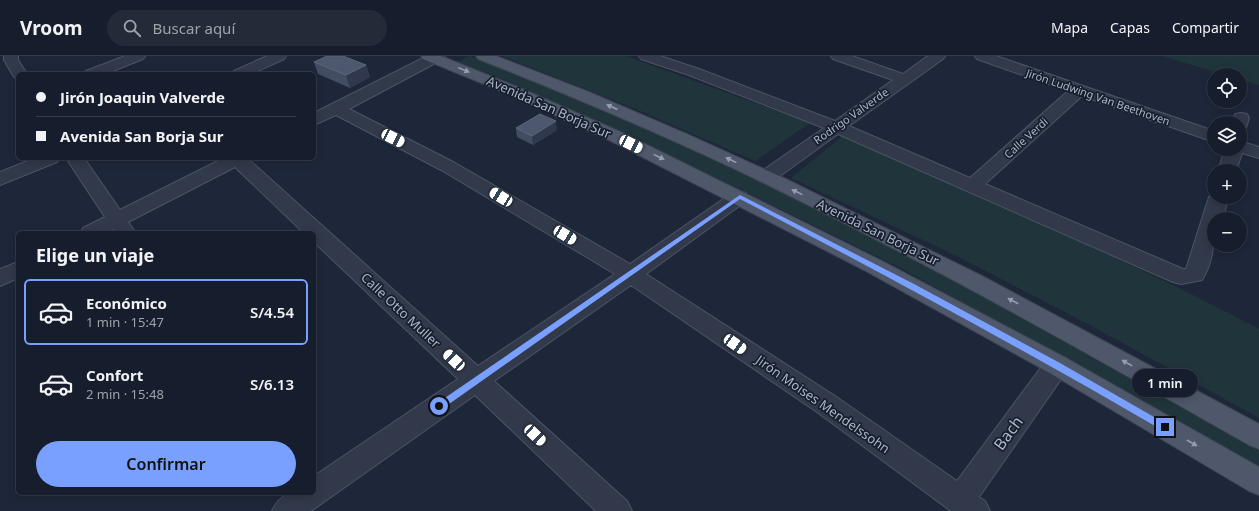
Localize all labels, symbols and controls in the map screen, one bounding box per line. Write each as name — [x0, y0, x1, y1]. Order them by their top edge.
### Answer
search box — [107, 10, 387, 46]
text: Vroom — [20, 15, 83, 41]
icon: search — [121, 17, 143, 39]
text: Buscar aquí — [153, 18, 235, 38]
text: Mapa — [1051, 18, 1088, 37]
text: Capas — [1110, 18, 1150, 37]
text: Compartir — [1172, 18, 1239, 37]
street label: Jirón Ludwing Van Beethoven — [1023, 64, 1172, 128]
one-way arrow — [458, 68, 470, 74]
map controls — [1207, 68, 1247, 252]
button: locate — [1207, 68, 1247, 108]
street label: Avenida San Borja Sur — [484, 71, 615, 143]
street label: Rodrigo Valverde — [810, 84, 891, 147]
text: Jirón Joaquin Valverde — [60, 87, 225, 107]
one-way arrow — [606, 104, 618, 110]
street label: Calle Verdi — [1000, 114, 1051, 161]
button: layers — [1207, 116, 1247, 156]
text: Avenida San Borja Sur — [60, 126, 224, 146]
car — [380, 127, 406, 149]
car — [618, 133, 644, 155]
one-way arrow — [653, 154, 665, 161]
one-way arrow — [725, 157, 736, 163]
button: + — [1207, 164, 1247, 204]
car — [488, 186, 514, 208]
one-way arrow — [791, 189, 803, 195]
street label: Avenida San Borja Sur — [814, 194, 943, 270]
button: − — [1207, 212, 1247, 252]
car — [552, 224, 578, 246]
text: Elige un viaje — [36, 243, 154, 267]
street label: Calle Otto Muller — [357, 268, 445, 352]
text: Económico — [86, 293, 167, 313]
icon: car — [38, 294, 74, 330]
one-way arrow — [1007, 298, 1019, 304]
text: S/4.54 — [250, 302, 294, 322]
text: 1 min · 15:47 — [86, 313, 164, 331]
car — [722, 332, 748, 356]
car — [441, 347, 467, 373]
street label: Jirón Moises Mendelssohn — [751, 350, 894, 457]
one-way arrow — [1121, 360, 1133, 367]
text: Confort — [86, 365, 143, 385]
icon: car — [38, 366, 74, 402]
callout: 1 min — [1132, 369, 1198, 397]
text: S/6.13 — [250, 374, 294, 394]
text: 1 min — [1147, 374, 1183, 392]
text: 2 min · 15:48 — [86, 385, 164, 403]
route start — [430, 397, 448, 415]
street label: Bach — [988, 412, 1028, 454]
route end — [1156, 418, 1174, 436]
car — [522, 422, 548, 448]
one-way arrow — [1186, 439, 1198, 446]
button: Confirmar — [36, 441, 296, 487]

